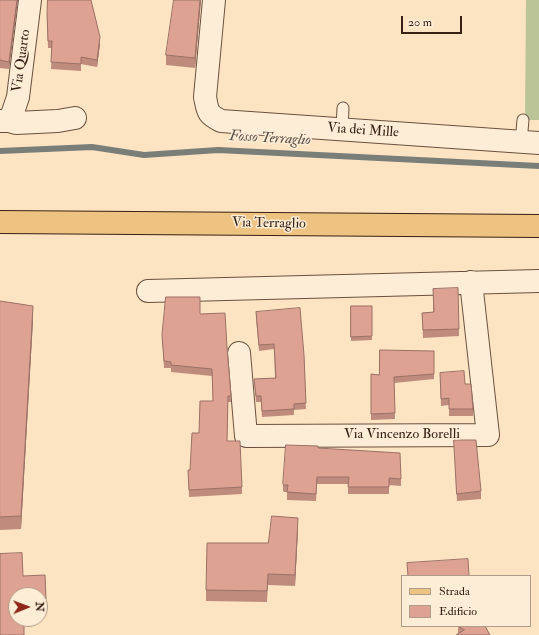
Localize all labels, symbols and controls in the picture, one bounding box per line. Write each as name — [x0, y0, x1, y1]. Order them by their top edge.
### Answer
scale bar — [403, 8, 464, 34]
text: 20 m — [408, 15, 432, 30]
street label: Via Quarto — [9, 28, 35, 94]
street label: Via dei Mille — [327, 120, 399, 142]
water label: Fosso Terraglio — [229, 128, 311, 150]
street label: Via Terraglio — [232, 215, 306, 233]
street label: Via Vincenzo Borelli — [344, 427, 460, 443]
legend — [401, 575, 531, 627]
text: Strada — [439, 584, 470, 599]
north arrow — [8, 587, 48, 627]
text: N — [33, 602, 46, 612]
text: Edificio — [439, 604, 477, 619]

